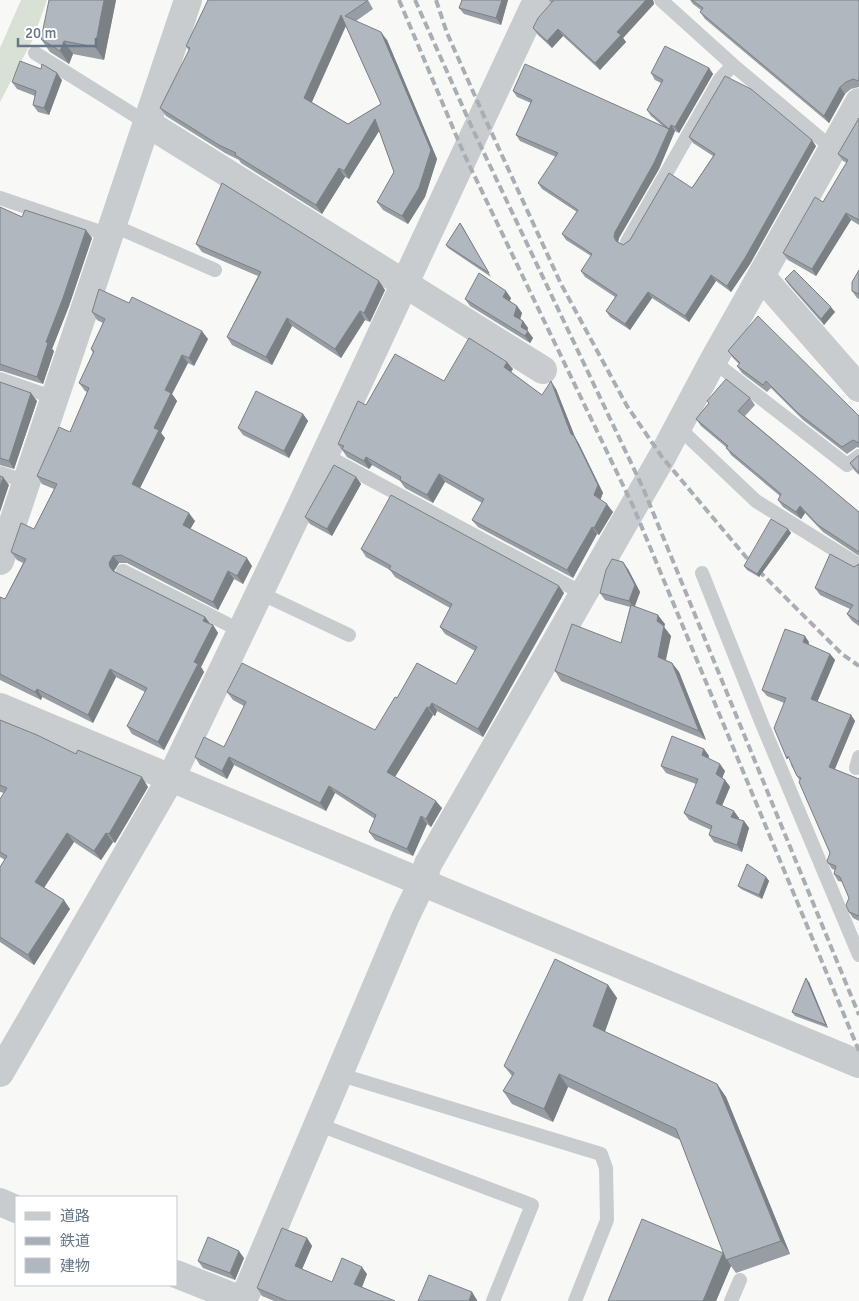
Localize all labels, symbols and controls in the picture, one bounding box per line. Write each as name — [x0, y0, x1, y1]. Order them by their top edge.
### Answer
scale bar — [18, 15, 95, 47]
text: 20 m — [25, 24, 56, 42]
legend — [15, 1196, 178, 1286]
text: 道路 — [60, 1207, 90, 1225]
text: 鉄道 — [60, 1232, 90, 1250]
text: 建物 — [60, 1257, 90, 1275]

